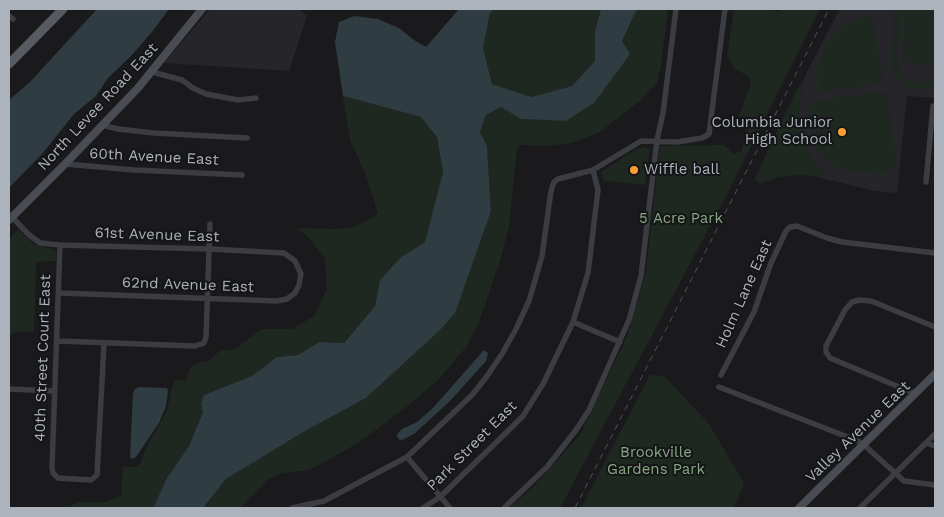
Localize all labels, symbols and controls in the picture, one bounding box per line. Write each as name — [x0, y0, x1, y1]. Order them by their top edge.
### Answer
street label: North Levee Road East — [34, 40, 162, 174]
place label: Columbia Junior High School — [712, 114, 832, 149]
marker: Columbia Junior High School — [836, 126, 848, 138]
street label: 60th Avenue East — [89, 145, 219, 169]
place label: Wiffle ball — [644, 161, 720, 179]
marker: Wiffle ball — [628, 164, 640, 176]
park label: 5 Acre Park — [639, 210, 723, 228]
street label: 61st Avenue East — [94, 224, 220, 246]
street label: Holm Lane East — [712, 237, 776, 351]
street label: 40th Street Court East — [31, 274, 55, 442]
street label: 62nd Avenue East — [122, 274, 254, 296]
street label: Valley Avenue East — [802, 378, 914, 486]
street label: Park Street East — [423, 397, 521, 495]
park label: Brookville Gardens Park — [607, 444, 705, 479]

